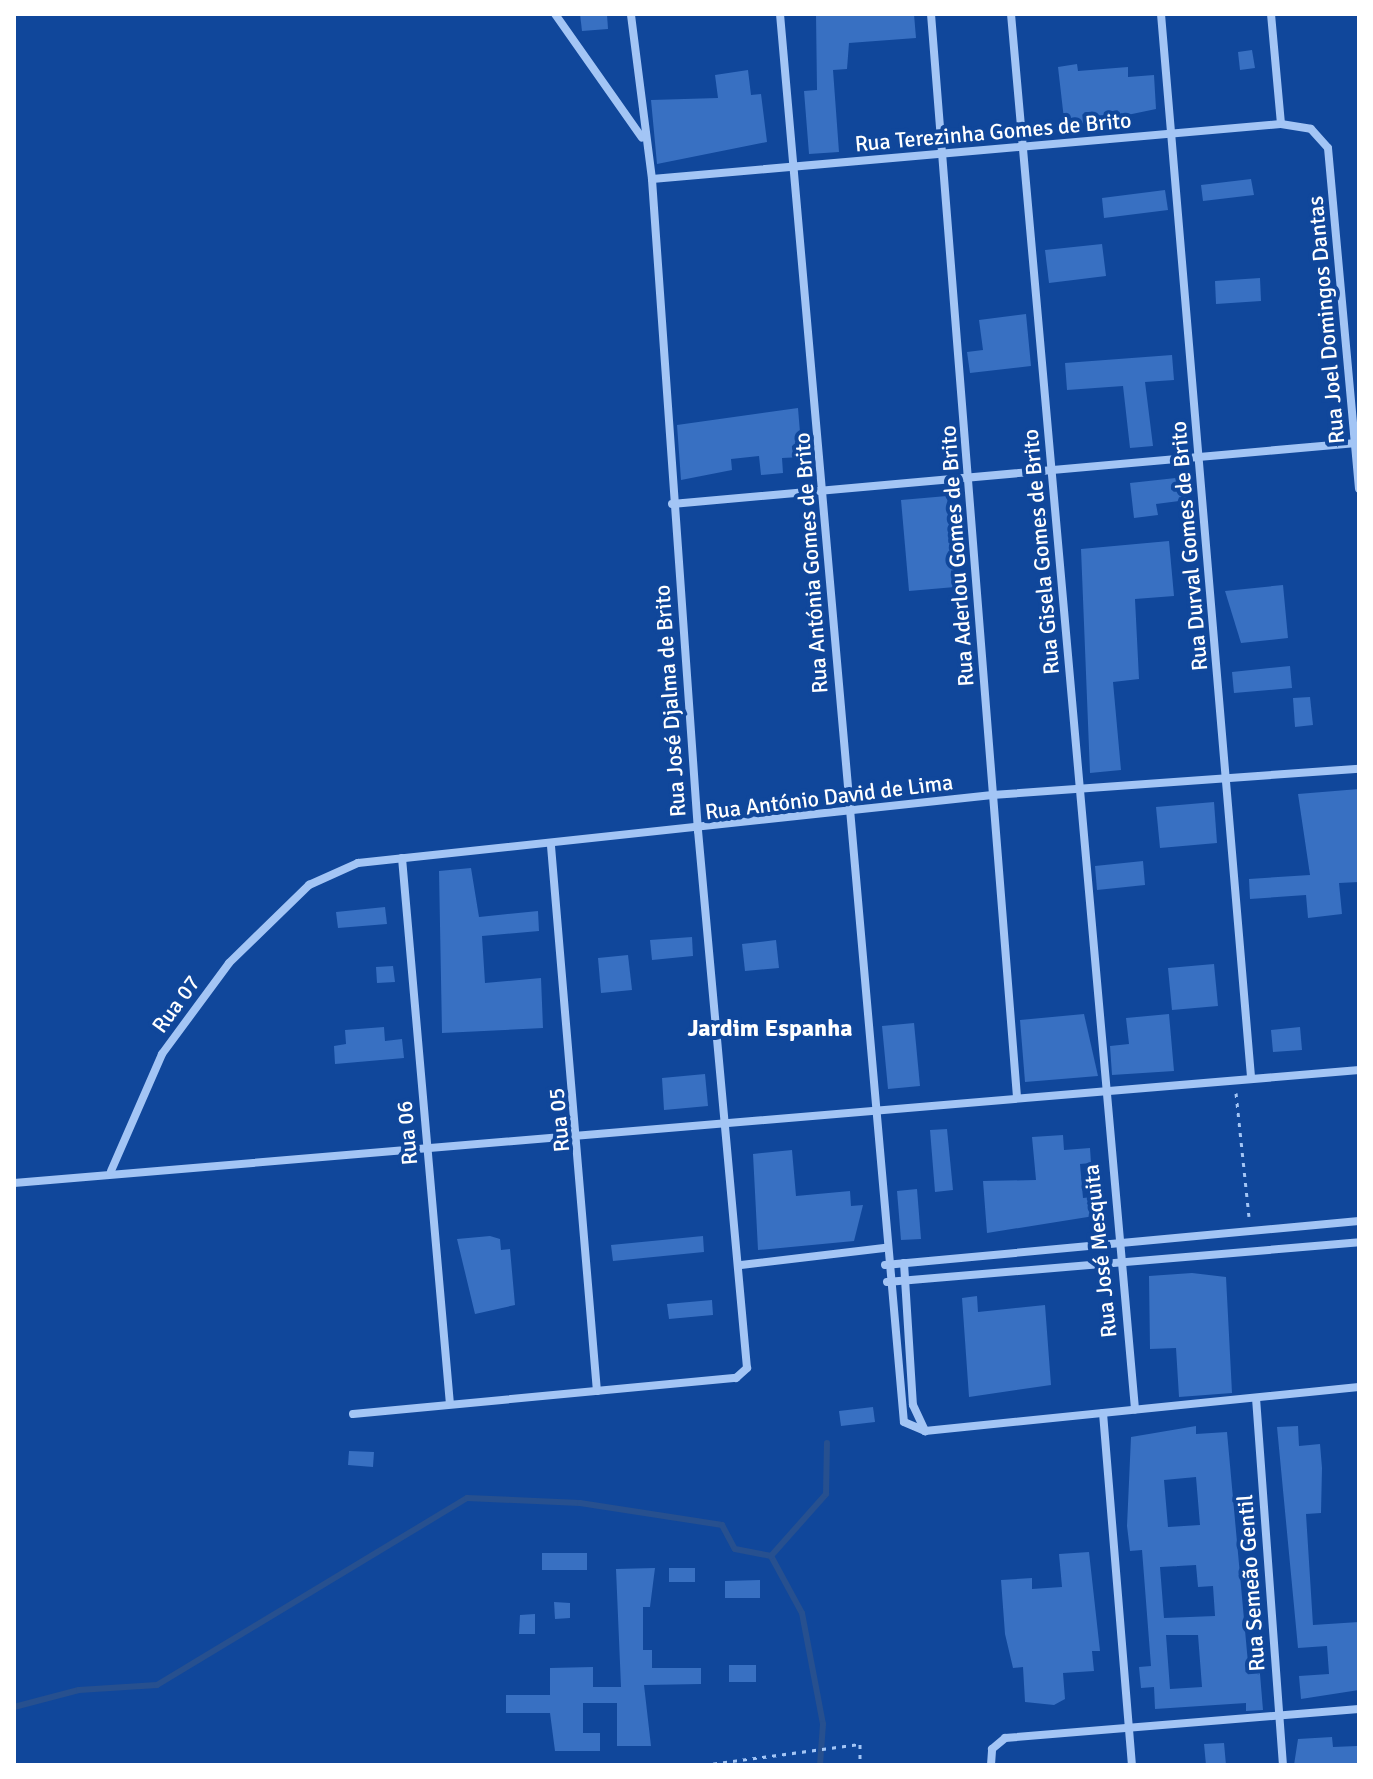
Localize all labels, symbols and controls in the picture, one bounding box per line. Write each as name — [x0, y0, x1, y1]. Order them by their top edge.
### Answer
street label: Rua Terezinha Gomes de Brito — [854, 107, 1132, 157]
street label: Rua Joel Domingos Dantas — [1302, 195, 1350, 445]
street label: Rua Durval Gomes de Brito — [1165, 420, 1213, 672]
street label: Rua Aderlou Gomes de Brito — [935, 425, 979, 687]
street label: Rua Gisela Gomes de Brito — [1017, 428, 1065, 676]
street label: Rua Antónia Gomes de Brito — [789, 432, 833, 694]
street label: Rua José Djalma de Brito — [649, 584, 691, 818]
street label: Rua António David de Lima — [703, 769, 955, 825]
street label: Rua 07 — [146, 970, 206, 1038]
district label: Jardim Espanha — [687, 1015, 853, 1043]
street label: Rua 05 — [543, 1087, 575, 1153]
street label: Rua 06 — [391, 1100, 423, 1166]
street label: Rua José Mesquita — [1078, 1163, 1122, 1339]
street label: Rua Semeão Gentil — [1232, 1494, 1270, 1672]

